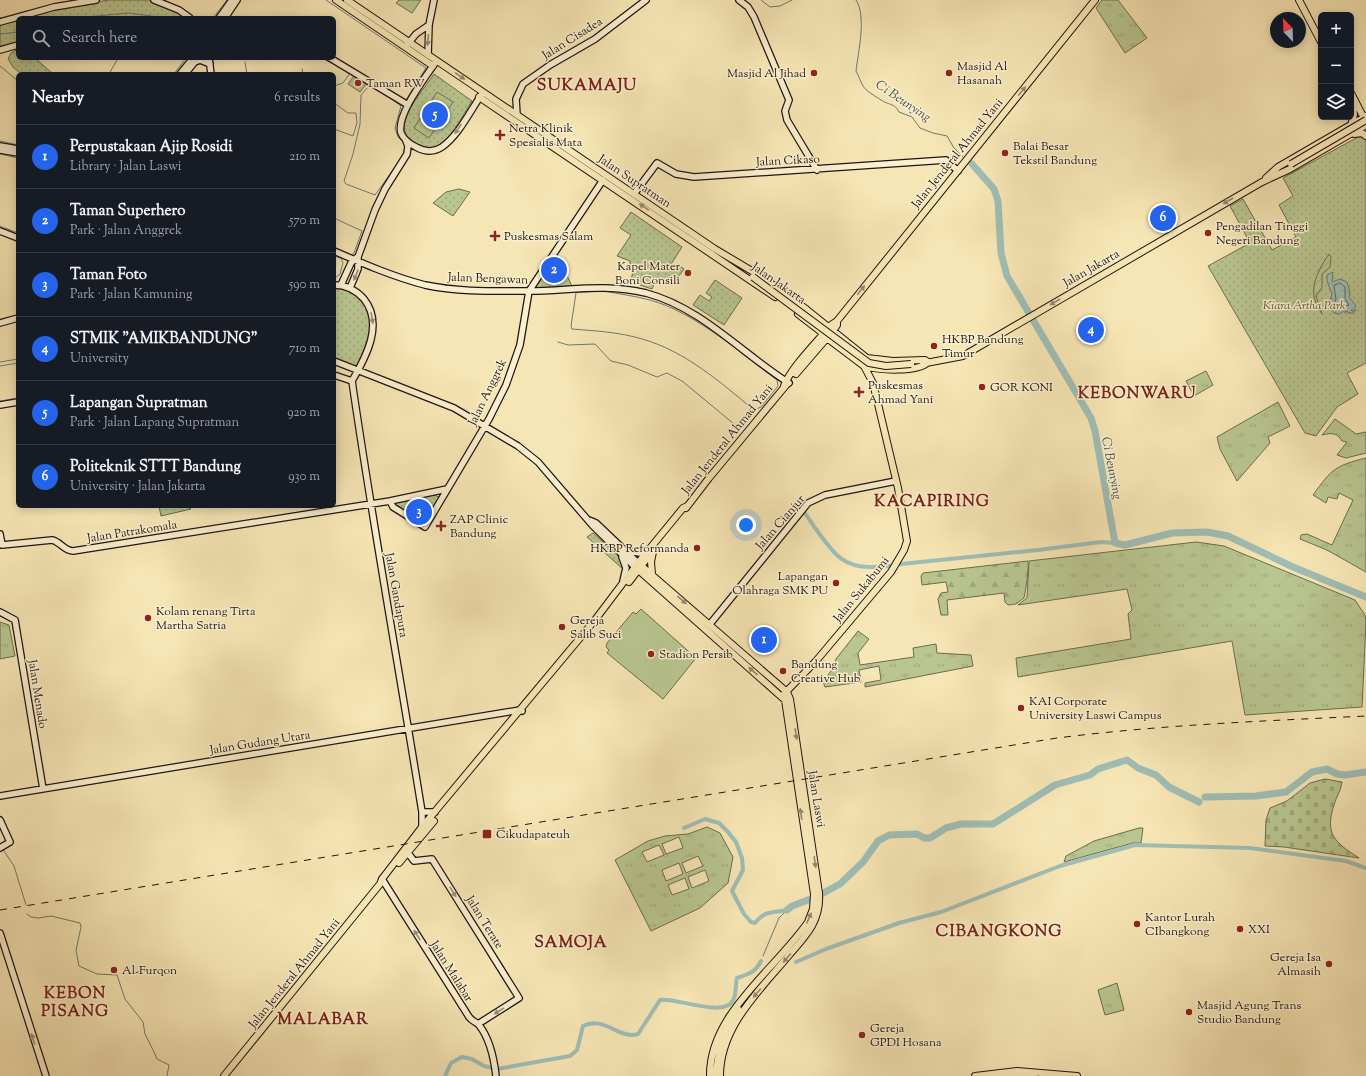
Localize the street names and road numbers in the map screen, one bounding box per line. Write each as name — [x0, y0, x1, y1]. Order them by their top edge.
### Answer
street label: Jalan Cisadea — [538, 13, 607, 65]
street label: Jalan Jenderal Ahmad Yani — [907, 94, 1008, 213]
street label: Jalan Supratman — [593, 150, 675, 213]
street label: Jalan Cikaso — [755, 150, 821, 172]
street label: Jalan Jakarta — [1059, 245, 1124, 293]
street label: Jalan Jakarta — [747, 258, 810, 309]
street label: Jalan Bengawan — [446, 269, 529, 289]
street label: Jalan Anggrek — [463, 356, 512, 430]
street label: Jalan Jenderal Ahmad Yani — [677, 380, 778, 499]
street label: Jalan Cianjur — [751, 491, 810, 555]
street label: Jalan Patrakomala — [85, 516, 179, 548]
street label: Jalan Gandapura — [380, 550, 412, 639]
street label: Jalan Sukabumi — [829, 552, 894, 627]
street label: Jalan Menado — [23, 657, 51, 730]
street label: Jalan Gudang Utara — [208, 726, 312, 760]
street label: Jalan Laswi — [802, 768, 829, 829]
street label: Jalan Terate — [460, 891, 508, 953]
street label: Jalan Jenderal Ahmad Yani — [244, 914, 345, 1033]
street label: Jalan Malabar — [425, 937, 477, 1006]

